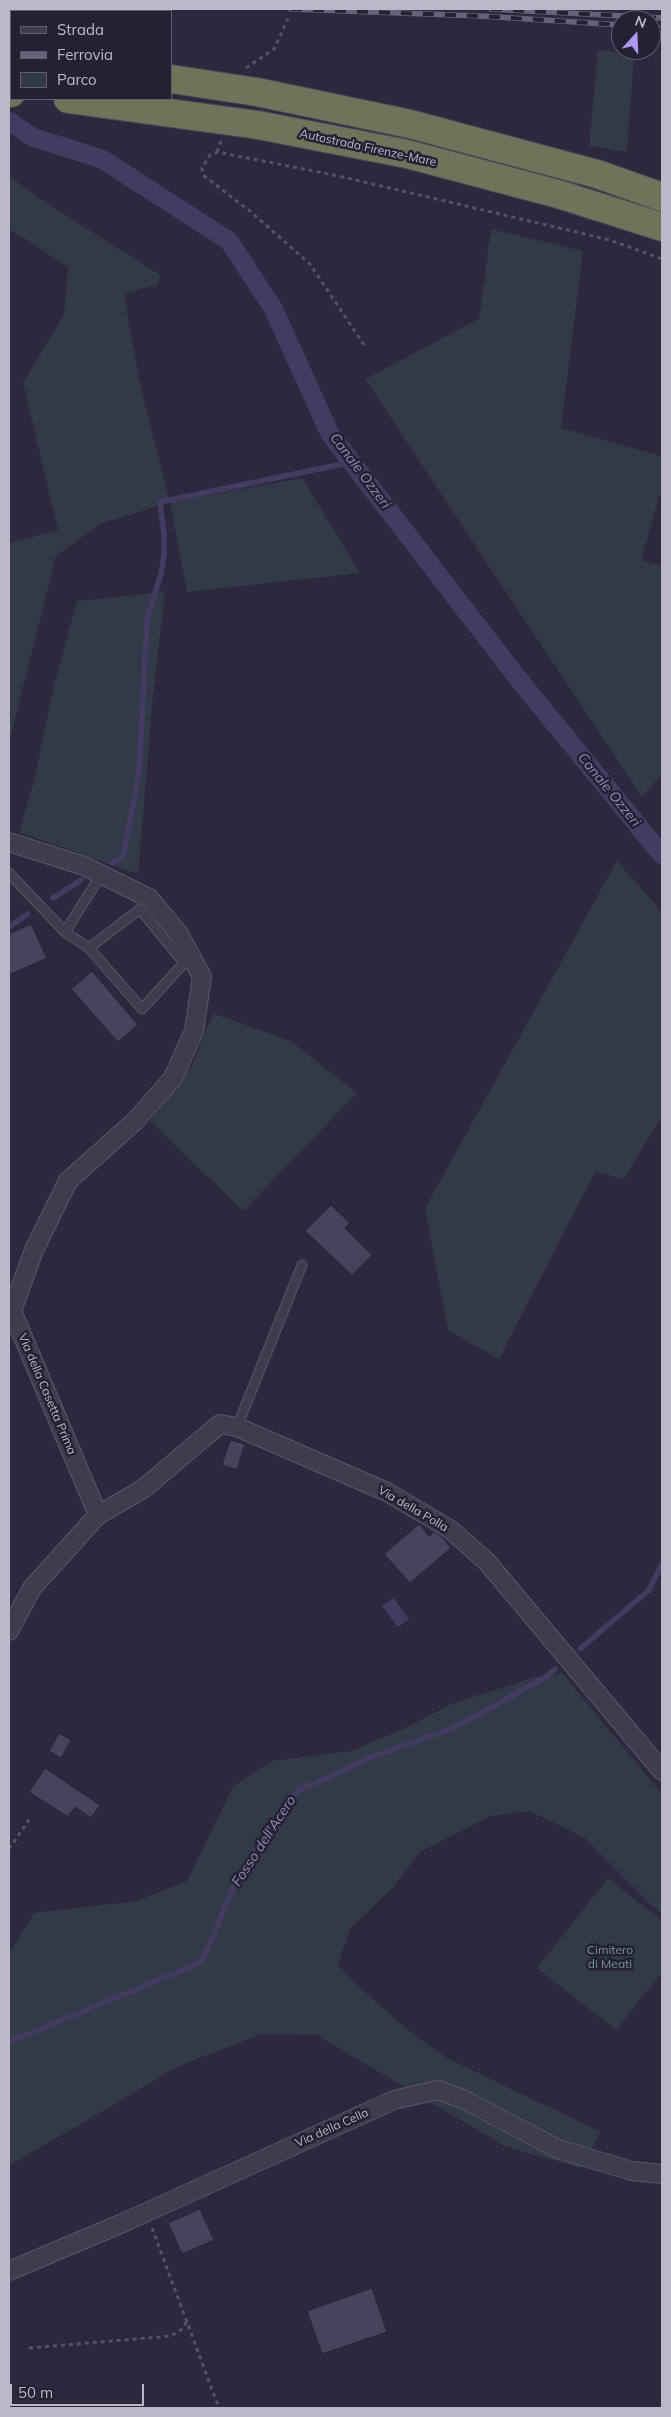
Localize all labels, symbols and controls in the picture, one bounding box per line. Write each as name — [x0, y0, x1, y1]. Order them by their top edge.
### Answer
legend — [10, 10, 172, 100]
north arrow — [611, 10, 661, 60]
text: N — [633, 12, 649, 32]
text: Strada — [57, 20, 104, 39]
text: Ferrovia — [57, 45, 113, 64]
text: Parco — [57, 70, 97, 89]
street label: Autostrada Firenze-Mare — [298, 126, 438, 170]
water label: Canale Ozzeri — [326, 430, 394, 512]
water label: Canale Ozzeri — [574, 750, 644, 830]
street label: Via della Casetta Prima — [15, 1331, 79, 1457]
street label: Via della Polla — [375, 1483, 451, 1535]
water label: Fosso dell'Acero — [228, 1793, 300, 1889]
park label: Cimitero di Meati — [587, 1943, 633, 1971]
street label: Via della Cella — [293, 2105, 371, 2151]
scale bar — [12, 2374, 146, 2406]
text: 50 m — [18, 2383, 53, 2402]

